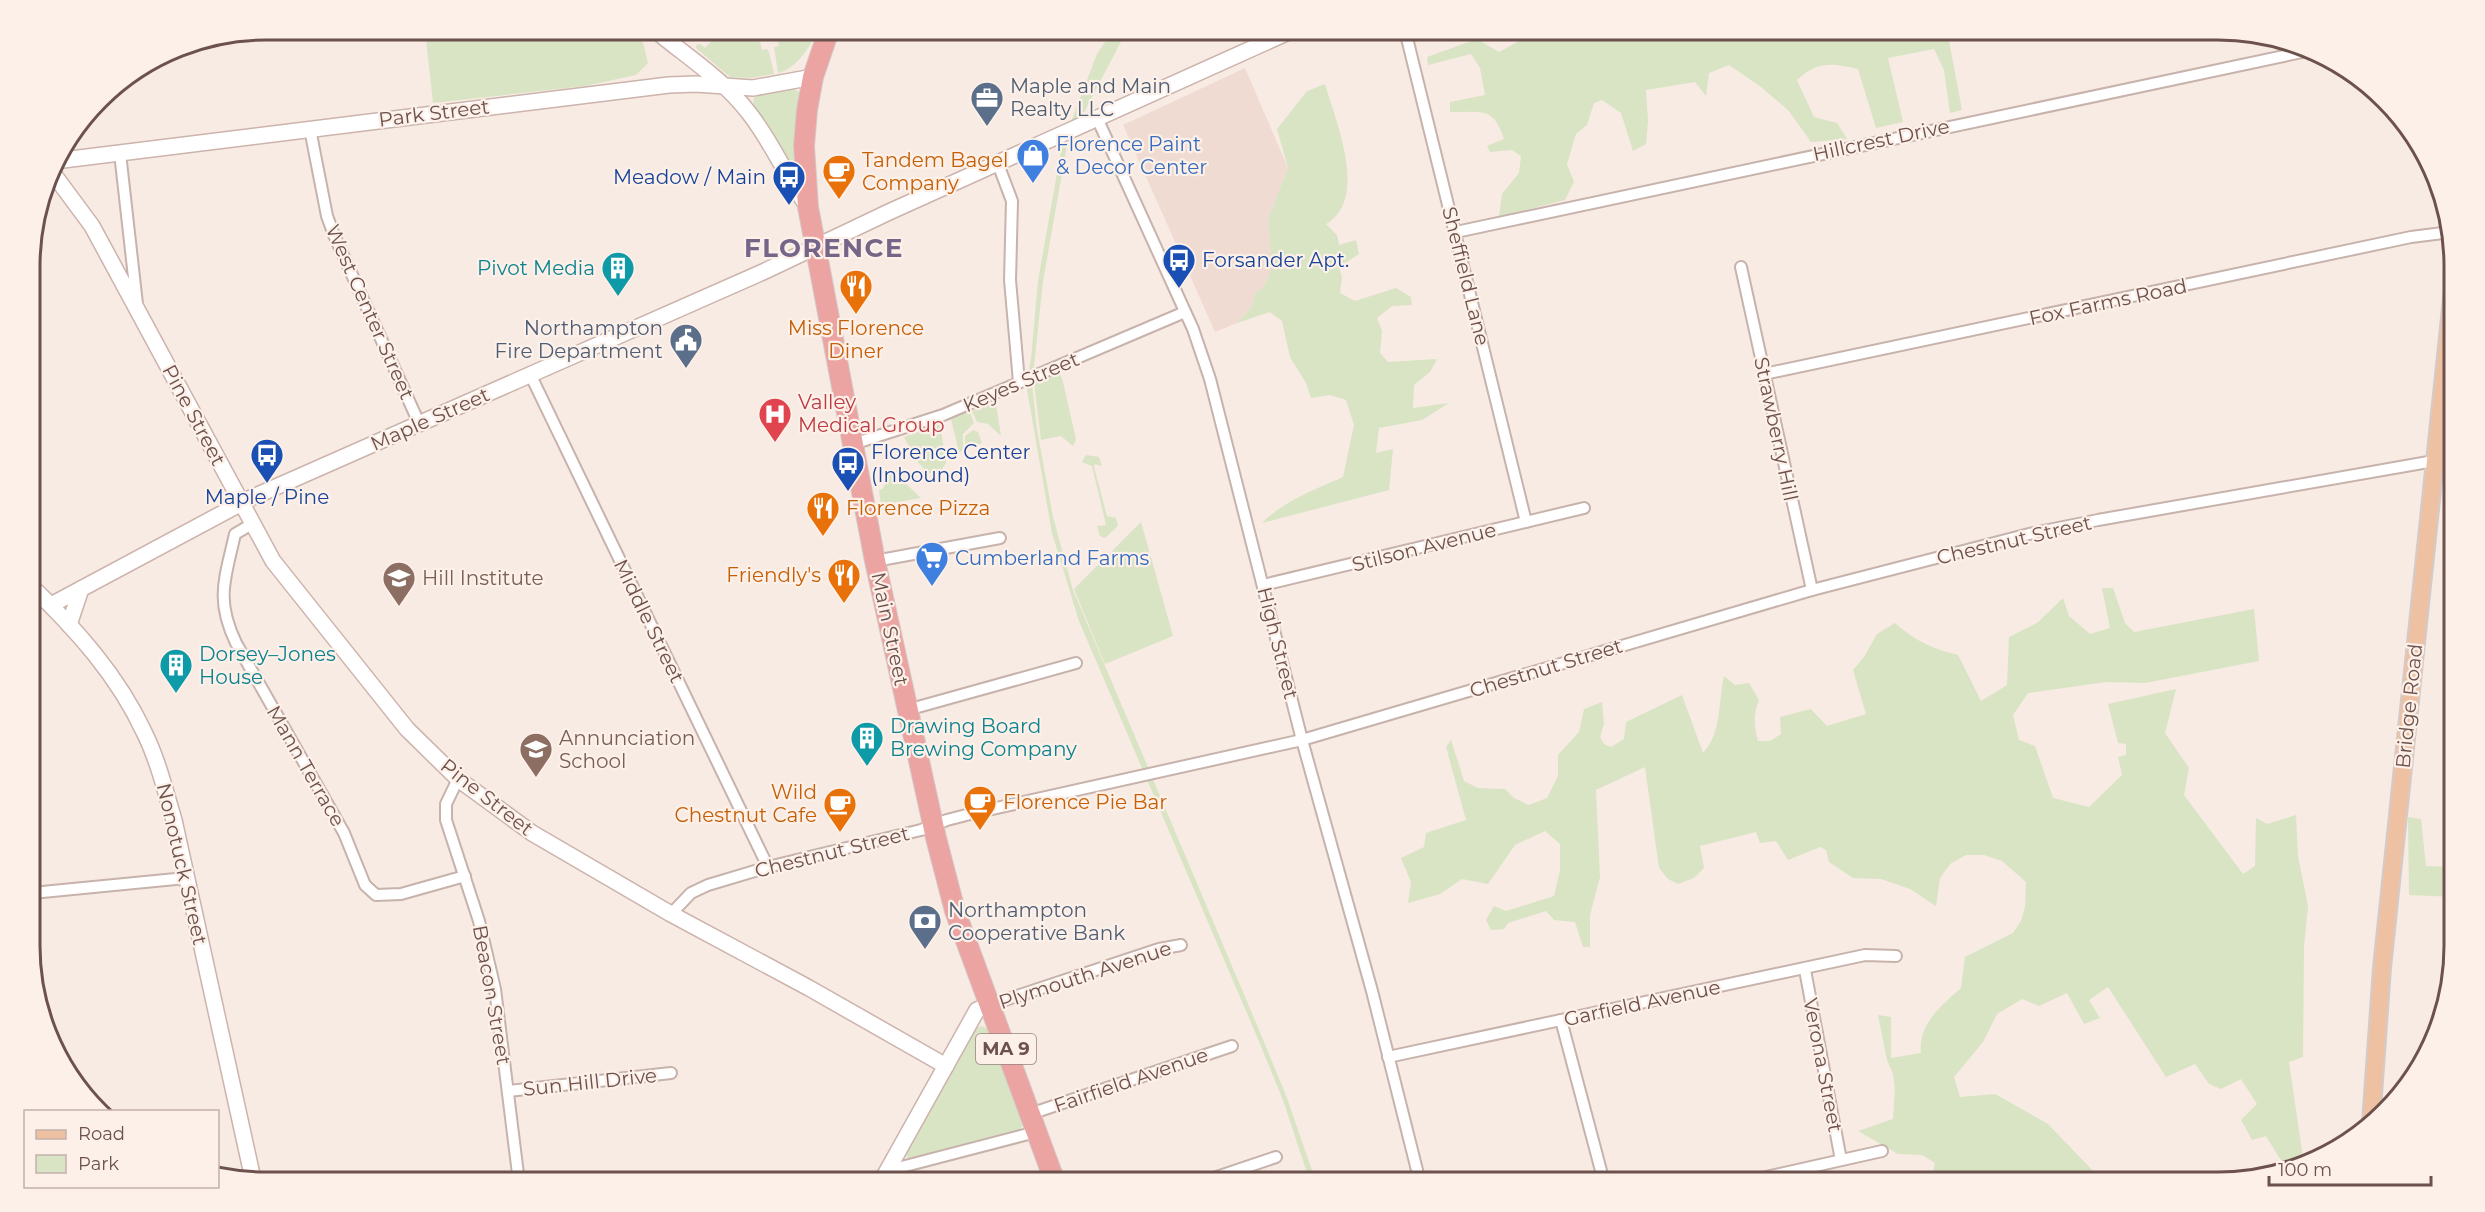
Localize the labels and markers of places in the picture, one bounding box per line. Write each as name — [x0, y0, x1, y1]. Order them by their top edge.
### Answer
place label: Maple and Main Realty LLC — [1010, 74, 1171, 121]
office icon: Maple and Main Realty LLC — [969, 80, 1005, 127]
place label: Florence Paint & Decor Center — [1056, 132, 1207, 179]
shop icon: Florence Paint & Decor Center — [1015, 137, 1051, 184]
place label: Tandem Bagel Company — [862, 148, 1008, 195]
cafe icon: Tandem Bagel Company — [821, 153, 857, 200]
bus stop icon: Meadow / Main — [771, 159, 807, 206]
place label: Meadow / Main — [613, 165, 766, 189]
bus stop icon: Forsander Apt. — [1161, 242, 1197, 289]
place label: Forsander Apt. — [1202, 248, 1349, 272]
building icon: Pivot Media — [600, 250, 636, 297]
place label: Pivot Media — [477, 256, 595, 280]
restaurant icon: Miss Florence Diner — [838, 268, 874, 315]
place label: Northampton Fire Department — [495, 316, 663, 363]
place label: Miss Florence Diner — [788, 316, 924, 363]
public building icon: Northampton Fire Department — [668, 322, 704, 369]
place label: Valley Medical Group — [798, 390, 945, 437]
hospital icon: Valley Medical Group — [757, 396, 793, 443]
bus stop icon: Maple / Pine — [249, 437, 285, 484]
place label: Florence Center (Inbound) — [871, 440, 1031, 487]
bus stop icon: Florence Center (Inbound) — [830, 445, 866, 492]
place label: Maple / Pine — [205, 485, 329, 509]
restaurant icon: Florence Pizza — [805, 490, 841, 537]
place label: Florence Pizza — [846, 496, 990, 520]
supermarket icon: Cumberland Farms — [914, 540, 950, 587]
place label: Cumberland Farms — [955, 546, 1150, 570]
restaurant icon: Friendly's — [826, 557, 862, 604]
school or university icon: Hill Institute — [381, 560, 417, 607]
place label: Friendly's — [726, 563, 821, 587]
place label: Hill Institute — [422, 566, 544, 590]
place label: Dorsey–Jones House — [199, 642, 336, 689]
building icon: Dorsey–Jones House — [158, 647, 194, 694]
place label: Drawing Board Brewing Company — [890, 714, 1077, 761]
building icon: Drawing Board Brewing Company — [849, 720, 885, 767]
place label: Annunciation School — [559, 726, 695, 773]
school or university icon: Annunciation School — [518, 731, 554, 778]
place label: Wild Chestnut Cafe — [675, 780, 817, 827]
cafe icon: Florence Pie Bar — [962, 784, 998, 831]
cafe icon: Wild Chestnut Cafe — [822, 786, 858, 833]
place label: Florence Pie Bar — [1003, 790, 1167, 814]
place label: Northampton Cooperative Bank — [948, 898, 1125, 945]
bank icon: Northampton Cooperative Bank — [907, 903, 943, 950]

